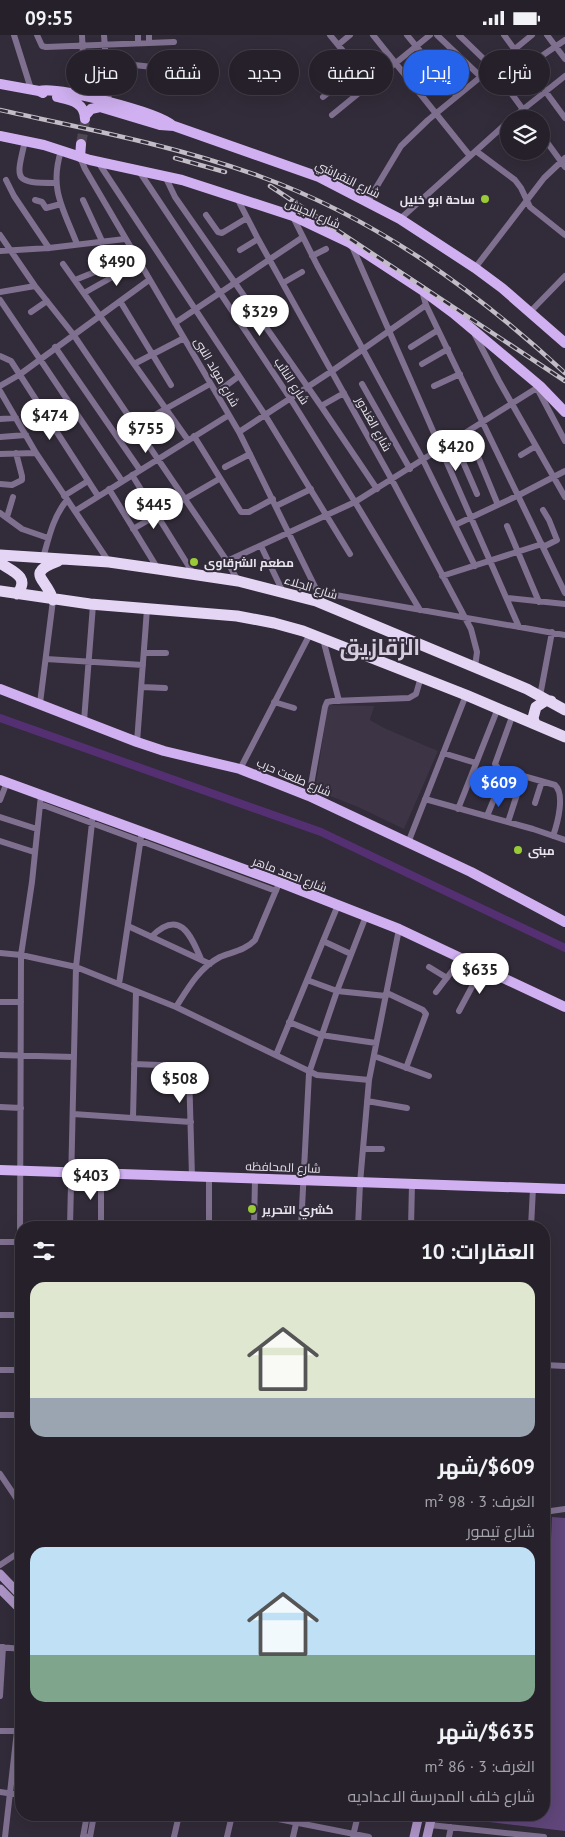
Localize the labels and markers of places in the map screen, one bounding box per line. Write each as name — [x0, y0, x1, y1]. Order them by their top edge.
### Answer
place label: ساحة ابو خليل — [400, 192, 475, 208]
marker: ساحة ابو خليل — [479, 193, 491, 205]
pin: $490 — [87, 245, 147, 287]
pin: $329 — [230, 295, 290, 337]
pin: $474 — [20, 399, 80, 441]
pin: $755 — [116, 411, 176, 454]
pin: $420 — [426, 429, 486, 472]
pin: $445 — [124, 487, 184, 530]
place label: مطعم الشرقاوى — [204, 555, 294, 571]
marker: مطعم الشرقاوى — [188, 556, 200, 568]
pin: $609 — [469, 765, 529, 808]
place label: مبنى — [528, 843, 555, 859]
marker: مبنى — [512, 844, 524, 856]
pin: $635 — [450, 953, 510, 995]
pin: $508 — [150, 1061, 210, 1104]
pin: $403 — [61, 1159, 121, 1201]
place label: كشري التحرير — [261, 1202, 334, 1220]
marker: كشري التحرير — [246, 1203, 258, 1215]

